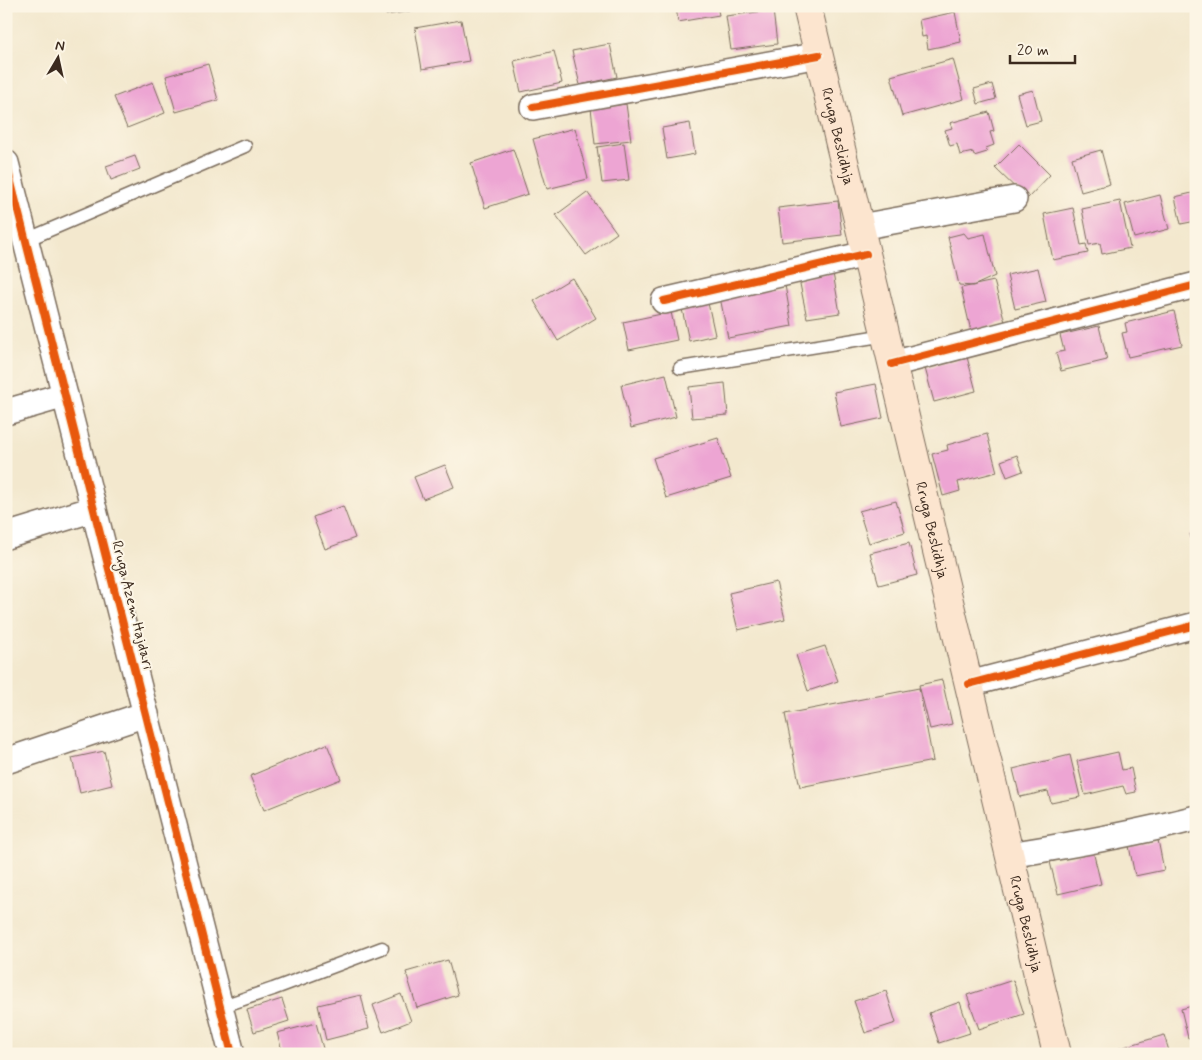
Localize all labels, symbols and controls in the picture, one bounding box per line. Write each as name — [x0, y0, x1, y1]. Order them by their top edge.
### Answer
north arrow — [32, 32, 82, 82]
scale bar — [1010, 32, 1074, 64]
text: N — [54, 37, 66, 56]
text: 20 m — [1017, 41, 1049, 61]
street label: Rruga Beslidhja — [816, 86, 858, 188]
street label: Rruga Beslidhja — [910, 480, 952, 582]
street label: Rruga Azem Hajdari — [105, 539, 158, 672]
street label: Rruga Beslidhja — [1004, 874, 1046, 976]

